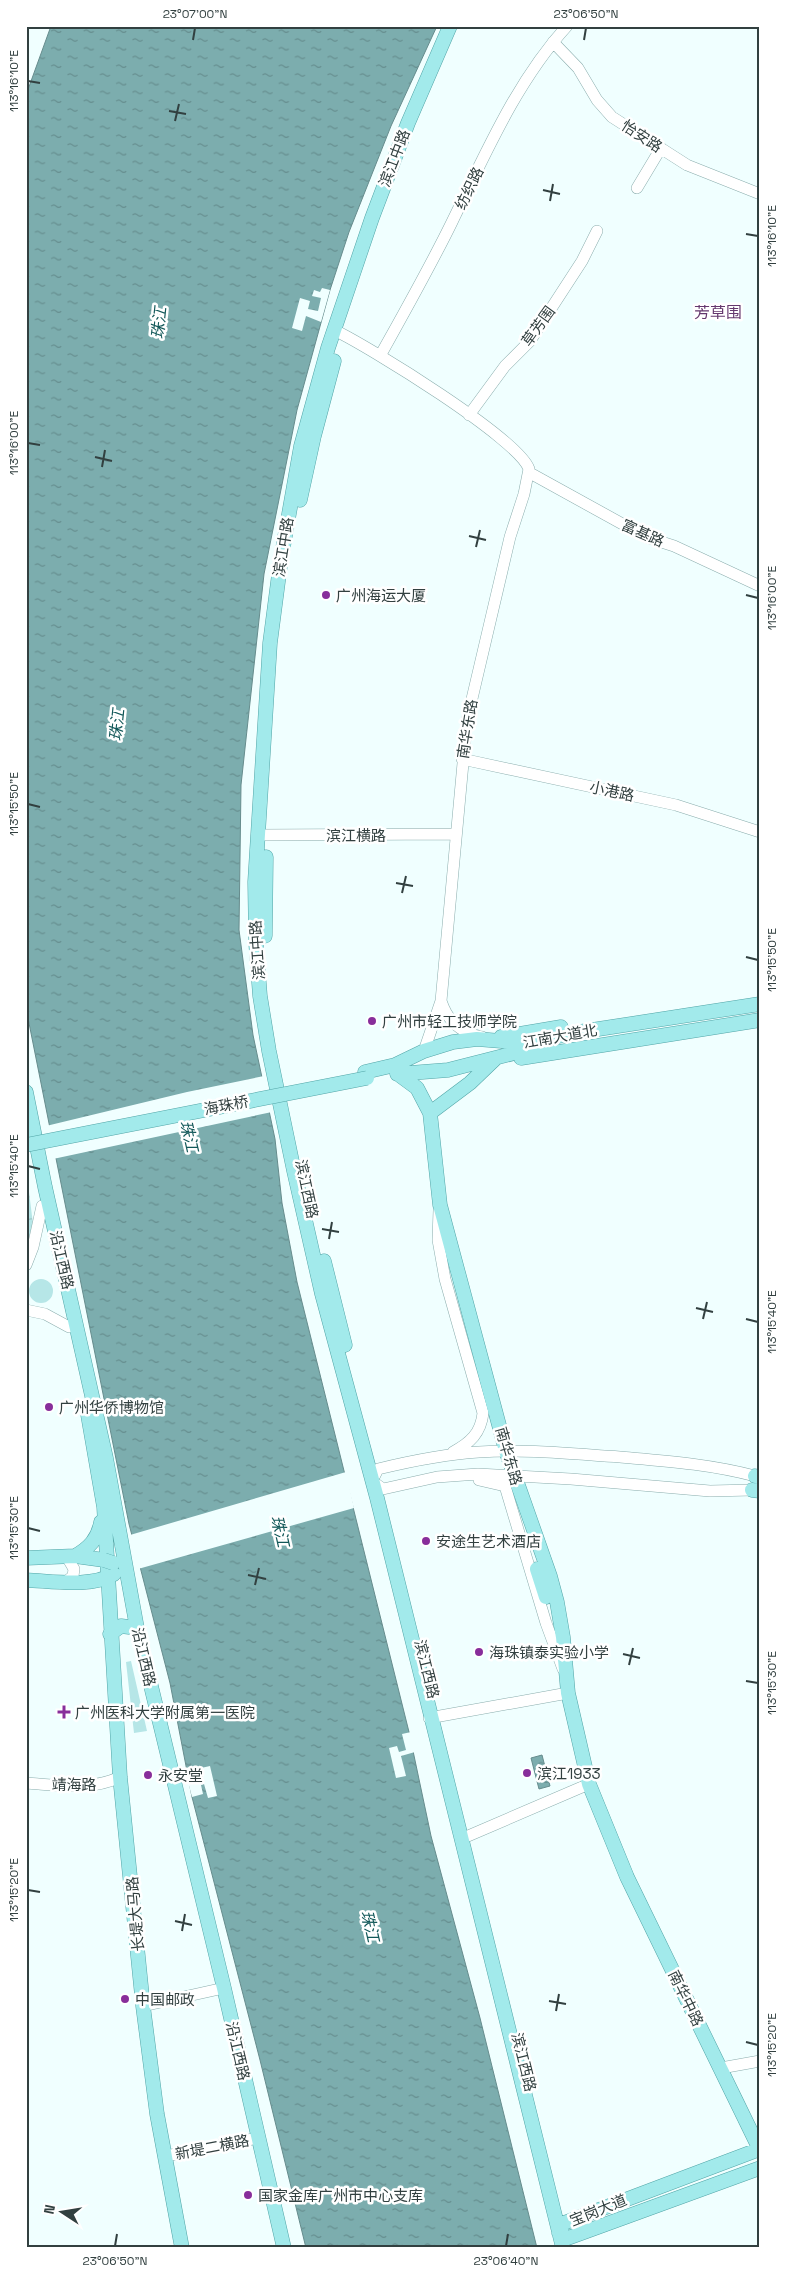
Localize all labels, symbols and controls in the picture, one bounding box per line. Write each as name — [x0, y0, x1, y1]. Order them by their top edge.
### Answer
text: 23°07'00"N — [163, 6, 227, 22]
text: 23°06'50"N — [553, 6, 619, 22]
text: 113°16'10"E — [6, 50, 22, 112]
street label: 怡安路 — [618, 116, 666, 156]
street label: 滨江中路 — [374, 127, 414, 189]
street label: 纺织路 — [451, 164, 487, 212]
text: 113°16'10"E — [764, 205, 780, 267]
street label: 草芳围 — [517, 302, 559, 350]
district label: 芳草围 — [694, 302, 742, 323]
water label: 珠江 — [147, 304, 171, 340]
text: 113°16'00"E — [6, 411, 22, 475]
street label: 富基路 — [619, 515, 667, 551]
street label: 滨江中路 — [269, 516, 297, 578]
text: 113°16'00"E — [764, 566, 780, 630]
place label: 广州海运大厦 — [336, 586, 426, 605]
marker: 广州海运大厦 — [320, 589, 332, 601]
street label: 南华东路 — [453, 698, 481, 760]
water label: 珠江 — [105, 706, 129, 742]
text: 113°15'50"E — [6, 772, 22, 836]
street label: 小港路 — [588, 777, 636, 805]
street label: 滨江横路 — [326, 826, 386, 845]
street label: 滨江中路 — [245, 919, 269, 981]
text: 113°15'50"E — [764, 928, 780, 992]
place label: 广州市轻工技师学院 — [382, 1012, 517, 1031]
marker: 广州市轻工技师学院 — [366, 1015, 378, 1027]
street label: 江南大道北 — [521, 1020, 599, 1052]
street label: 海珠桥 — [202, 1091, 250, 1119]
water label: 珠江 — [175, 1118, 203, 1156]
text: 113°15'40"E — [6, 1134, 22, 1198]
street label: 滨江西路 — [291, 1158, 323, 1220]
street label: 沿江西路 — [46, 1229, 78, 1291]
text: 113°15'40"E — [764, 1290, 780, 1354]
place label: 广州华侨博物馆 — [59, 1398, 164, 1417]
marker: 广州华侨博物馆 — [43, 1401, 55, 1413]
street label: 南华东路 — [492, 1425, 526, 1487]
text: 113°15'30"E — [6, 1496, 22, 1560]
water label: 珠江 — [266, 1513, 294, 1551]
place label: 安途生艺术酒店 — [436, 1532, 541, 1551]
marker: 安途生艺术酒店 — [420, 1535, 432, 1547]
street label: 沿江西路 — [128, 1626, 160, 1688]
street label: 滨江西路 — [411, 1638, 443, 1700]
place label: 海珠镇泰实验小学 — [489, 1643, 609, 1662]
marker: 海珠镇泰实验小学 — [473, 1646, 485, 1658]
text: 113°15'30"E — [764, 1651, 780, 1715]
place label: 广州医科大学附属第一医院 — [75, 1703, 255, 1722]
marker: 广州医科大学附属第一医院 — [57, 1705, 71, 1719]
place label: 滨江1933 — [537, 1764, 601, 1783]
place label: 永安堂 — [158, 1766, 203, 1785]
marker: 滨江1933 — [521, 1767, 533, 1779]
marker: 永安堂 — [142, 1769, 154, 1781]
street label: 靖海路 — [51, 1775, 97, 1794]
text: 113°15'20"E — [6, 1858, 22, 1922]
street label: 长堤大马路 — [122, 1876, 148, 1952]
water label: 珠江 — [356, 1908, 384, 1946]
street label: 南华中路 — [664, 1967, 708, 2029]
place label: 中国邮政 — [135, 1990, 195, 2009]
marker: 中国邮政 — [119, 1993, 131, 2005]
text: 113°15'20"E — [764, 2013, 780, 2077]
street label: 沿江西路 — [222, 2020, 254, 2082]
street label: 滨江西路 — [508, 2031, 540, 2093]
street label: 新堤二横路 — [173, 2131, 251, 2163]
north arrow — [38, 2186, 88, 2236]
place label: 国家金库广州市中心支库 — [258, 2186, 423, 2205]
marker: 国家金库广州市中心支库 — [242, 2189, 254, 2201]
street label: 宝岗大道 — [567, 2190, 629, 2230]
text: N — [40, 2203, 59, 2216]
text: 23°06'50"N — [82, 2253, 148, 2269]
text: 23°06'40"N — [474, 2253, 538, 2269]

